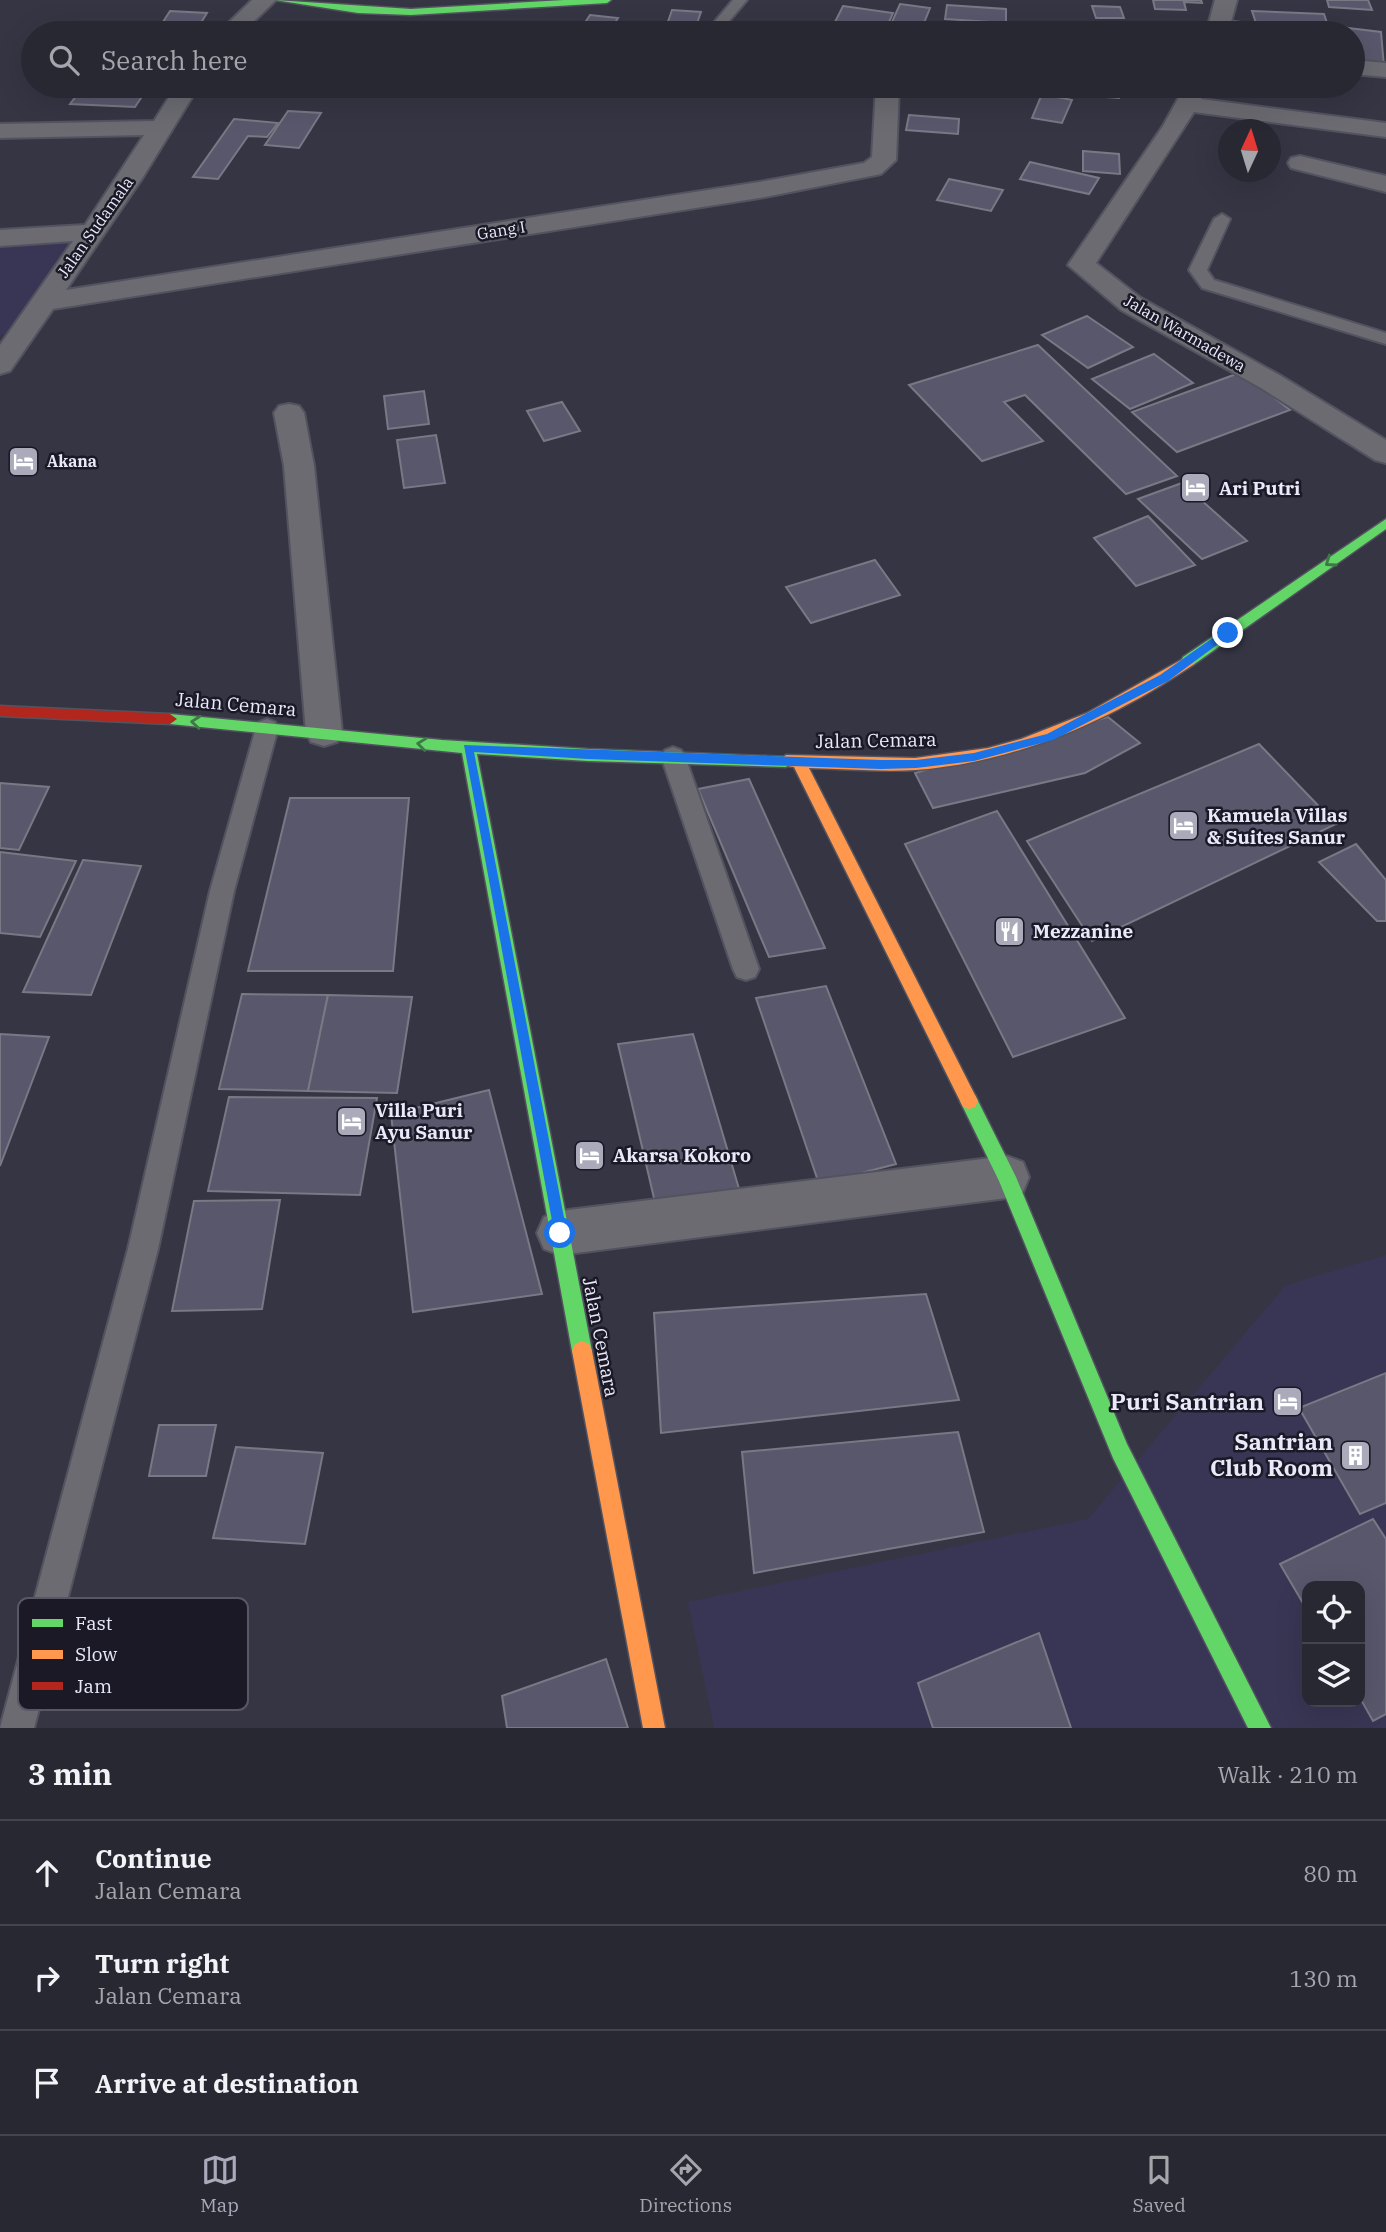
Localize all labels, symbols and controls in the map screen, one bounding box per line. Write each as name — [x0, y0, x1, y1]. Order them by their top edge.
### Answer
search box — [21, 21, 1365, 98]
icon: search — [45, 41, 83, 79]
text: Search here — [101, 43, 247, 77]
north arrow — [1218, 119, 1281, 182]
street label: Jalan Sudamala — [53, 172, 137, 281]
street label: Gang I — [475, 216, 527, 244]
street label: Jalan Warmadewa — [1121, 290, 1250, 376]
hotel icon: Akana — [7, 444, 41, 478]
place label: Akana — [47, 451, 97, 471]
hotel icon: Ari Putri — [1179, 471, 1213, 505]
place label: Ari Putri — [1219, 476, 1300, 500]
one-way arrow — [1325, 554, 1338, 566]
route end — [1212, 617, 1243, 648]
street label: Jalan Cemara — [175, 687, 297, 721]
one-way arrow — [190, 715, 201, 730]
street label: Jalan Cemara — [815, 727, 937, 753]
one-way arrow — [416, 736, 428, 751]
place label: Kamuela Villas & Suites Sanur — [1207, 803, 1347, 849]
hotel icon: Kamuela Villas & Suites Sanur — [1167, 809, 1201, 843]
restaurant icon: Mezzanine — [993, 914, 1027, 948]
place label: Mezzanine — [1033, 919, 1134, 943]
place label: Villa Puri Ayu Sanur — [375, 1098, 473, 1144]
hotel icon: Villa Puri Ayu Sanur — [335, 1104, 369, 1138]
hotel icon: Akarsa Kokoro — [573, 1138, 607, 1172]
place label: Akarsa Kokoro — [613, 1143, 751, 1167]
route start — [544, 1217, 575, 1248]
street label: Jalan Cemara — [578, 1275, 624, 1399]
hotel icon: Puri Santrian — [1270, 1385, 1304, 1419]
place label: Puri Santrian — [1110, 1386, 1264, 1416]
place label: Santrian Club Room — [1210, 1426, 1333, 1482]
building icon: Santrian Club Room — [1339, 1438, 1373, 1472]
map controls — [1302, 1581, 1365, 1707]
button: locate — [1302, 1581, 1365, 1644]
legend — [18, 1598, 248, 1710]
text: Fast — [75, 1611, 113, 1635]
text: Slow — [75, 1642, 117, 1666]
button: layers — [1302, 1644, 1365, 1707]
text: Jam — [75, 1674, 112, 1698]
text: 3 min — [28, 1754, 112, 1793]
text: Walk · 210 m — [1217, 1759, 1358, 1789]
text: Continue — [95, 1841, 212, 1875]
icon: ahead — [28, 1854, 66, 1892]
text: 80 m — [1303, 1858, 1358, 1888]
text: Jalan Cemara — [95, 1875, 242, 1905]
text: Turn right — [95, 1946, 229, 1980]
icon: right — [28, 1959, 66, 1997]
text: 130 m — [1289, 1963, 1358, 1993]
text: Jalan Cemara — [95, 1980, 242, 2010]
icon: arrive — [28, 2064, 66, 2102]
text: Arrive at destination — [95, 2066, 359, 2100]
tab: Map — [200, 2151, 239, 2217]
tab: Directions — [639, 2151, 732, 2217]
tab: Saved — [1133, 2151, 1186, 2217]

